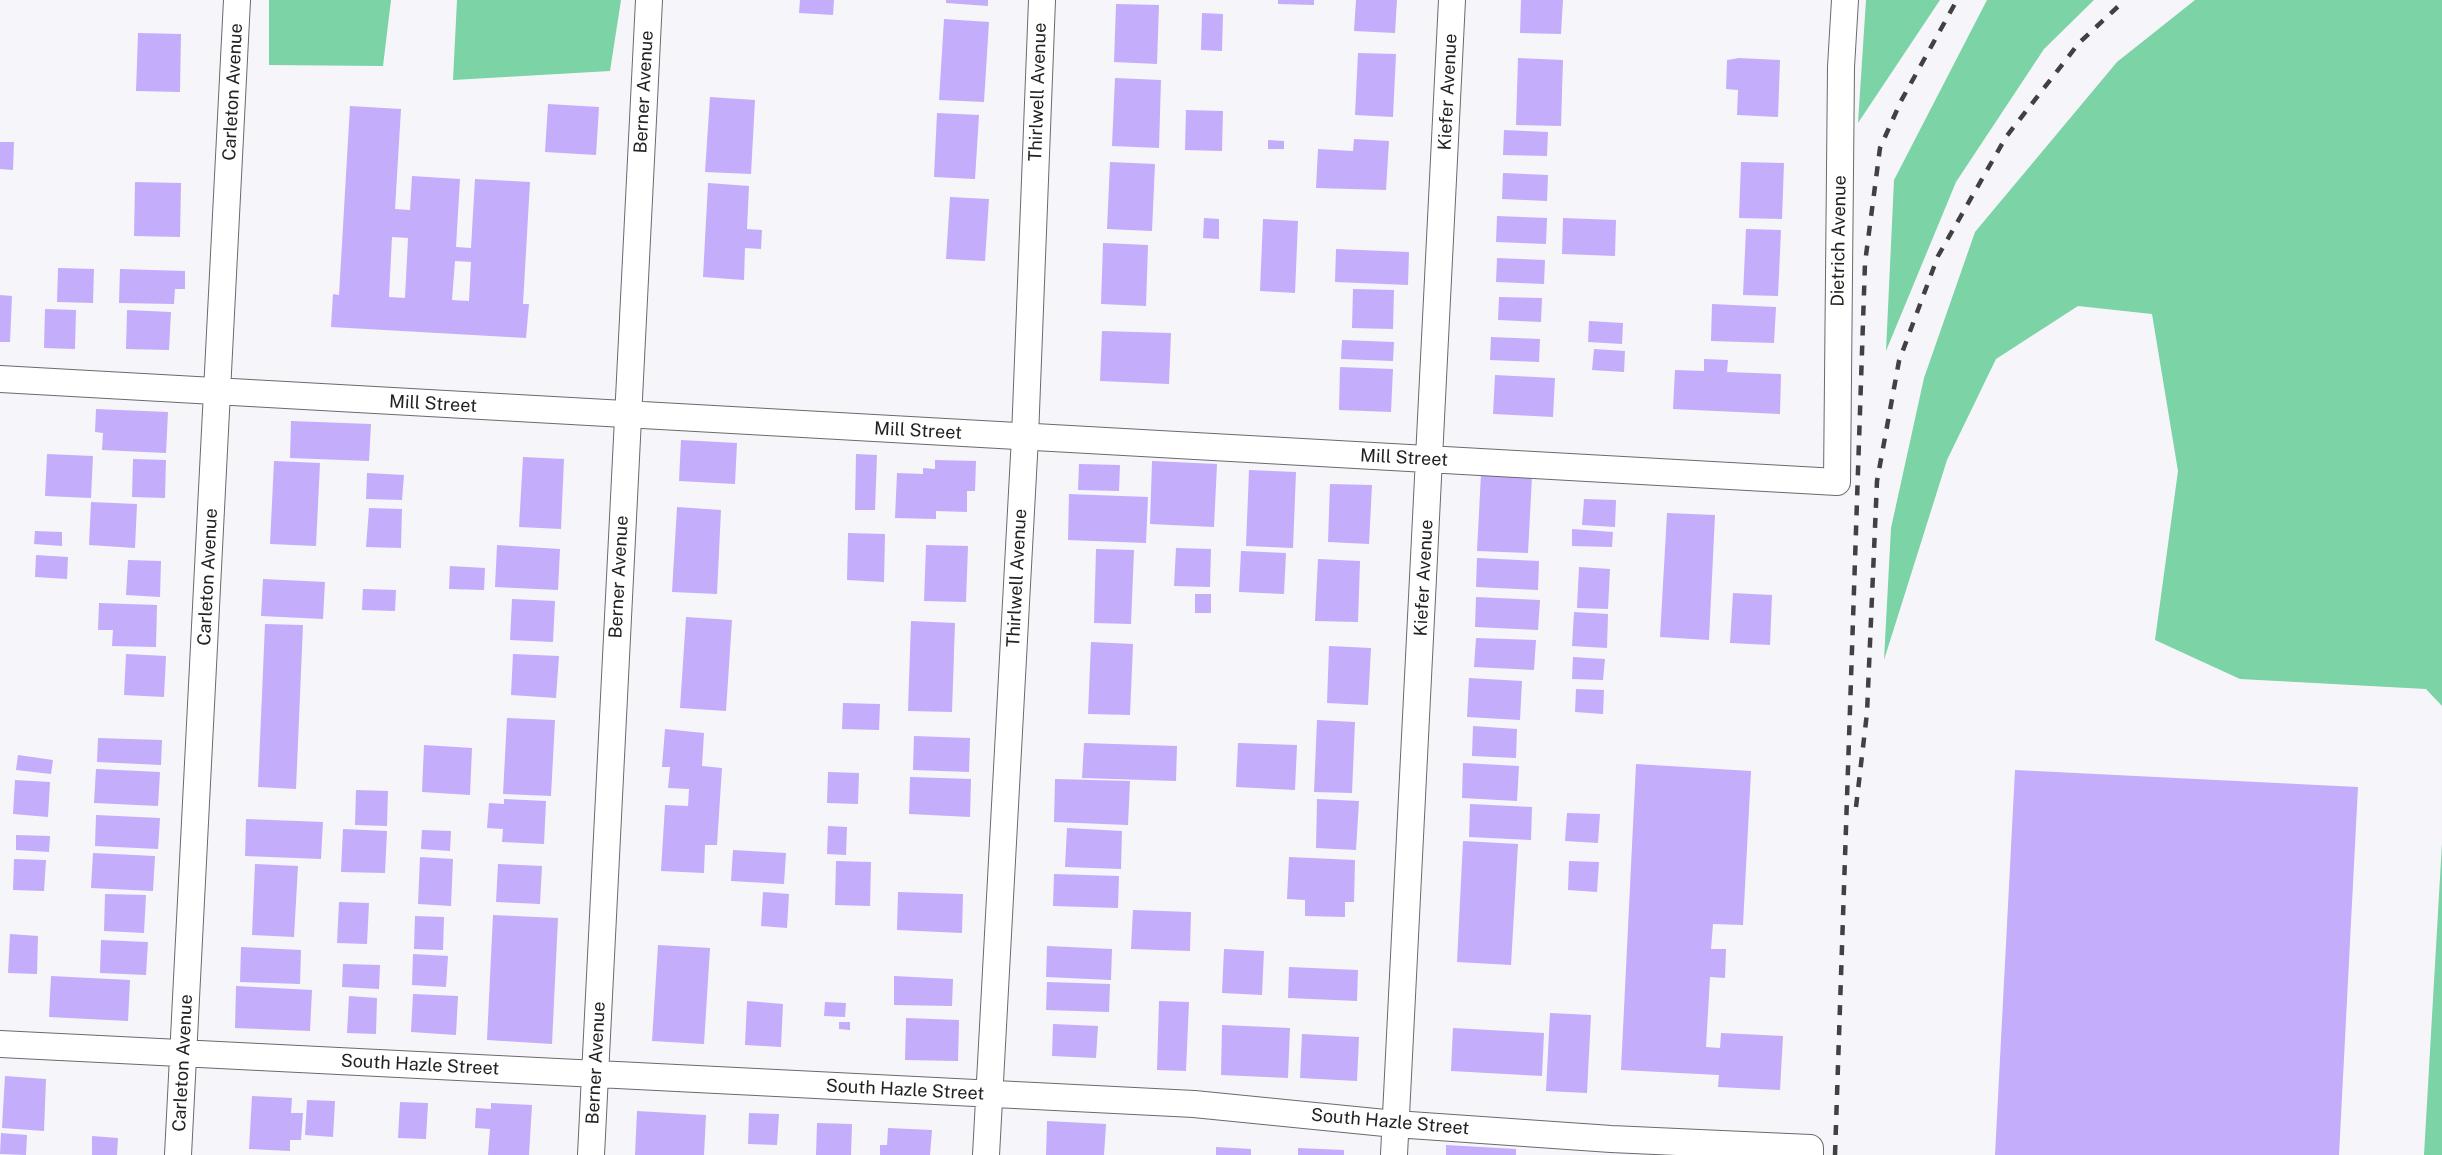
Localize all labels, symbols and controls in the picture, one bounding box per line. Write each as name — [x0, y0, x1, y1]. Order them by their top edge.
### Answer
street label: Thirlwell Avenue — [1025, 22, 1051, 162]
street label: Carleton Avenue — [219, 23, 247, 161]
street label: Berner Avenue — [630, 30, 658, 154]
street label: Kiefer Avenue — [1434, 33, 1462, 151]
street label: Dietrich Avenue — [1827, 175, 1851, 307]
street label: Mill Street — [388, 391, 478, 417]
street label: Mill Street — [873, 418, 963, 444]
street label: Mill Street — [1359, 445, 1449, 471]
street label: Carleton Avenue — [194, 508, 222, 646]
street label: Thirlwell Avenue — [1003, 508, 1031, 648]
street label: Berner Avenue — [605, 515, 633, 639]
street label: Kiefer Avenue — [1410, 519, 1438, 637]
street label: Carleton Avenue — [169, 994, 197, 1132]
street label: Berner Avenue — [582, 1001, 610, 1125]
street label: South Hazle Street — [340, 1050, 500, 1080]
street label: South Hazle Street — [825, 1075, 985, 1105]
street label: South Hazle Street — [1310, 1104, 1470, 1140]

